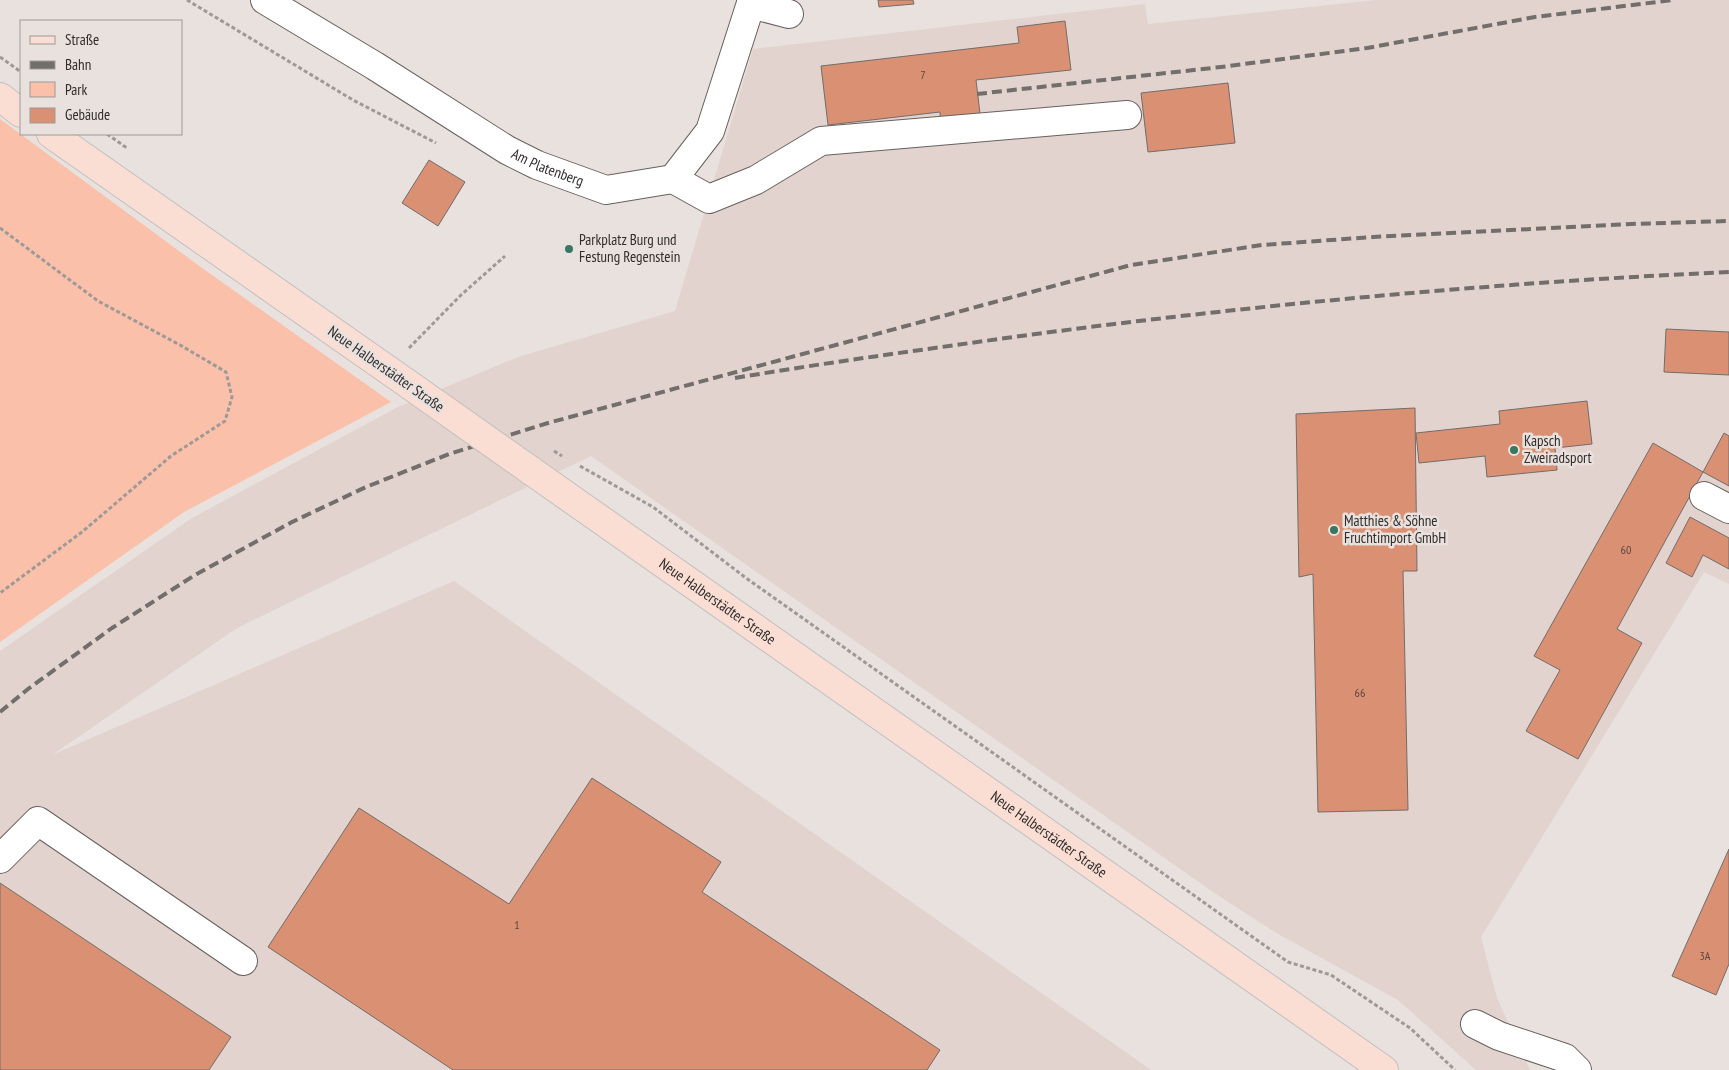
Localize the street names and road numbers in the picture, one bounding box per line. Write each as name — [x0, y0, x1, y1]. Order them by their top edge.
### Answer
street label: Am Platenberg — [508, 144, 586, 190]
street label: Neue Halberstädter Straße — [324, 321, 448, 416]
street label: Neue Halberstädter Straße — [656, 554, 780, 649]
street label: Neue Halberstädter Straße — [987, 787, 1111, 882]

